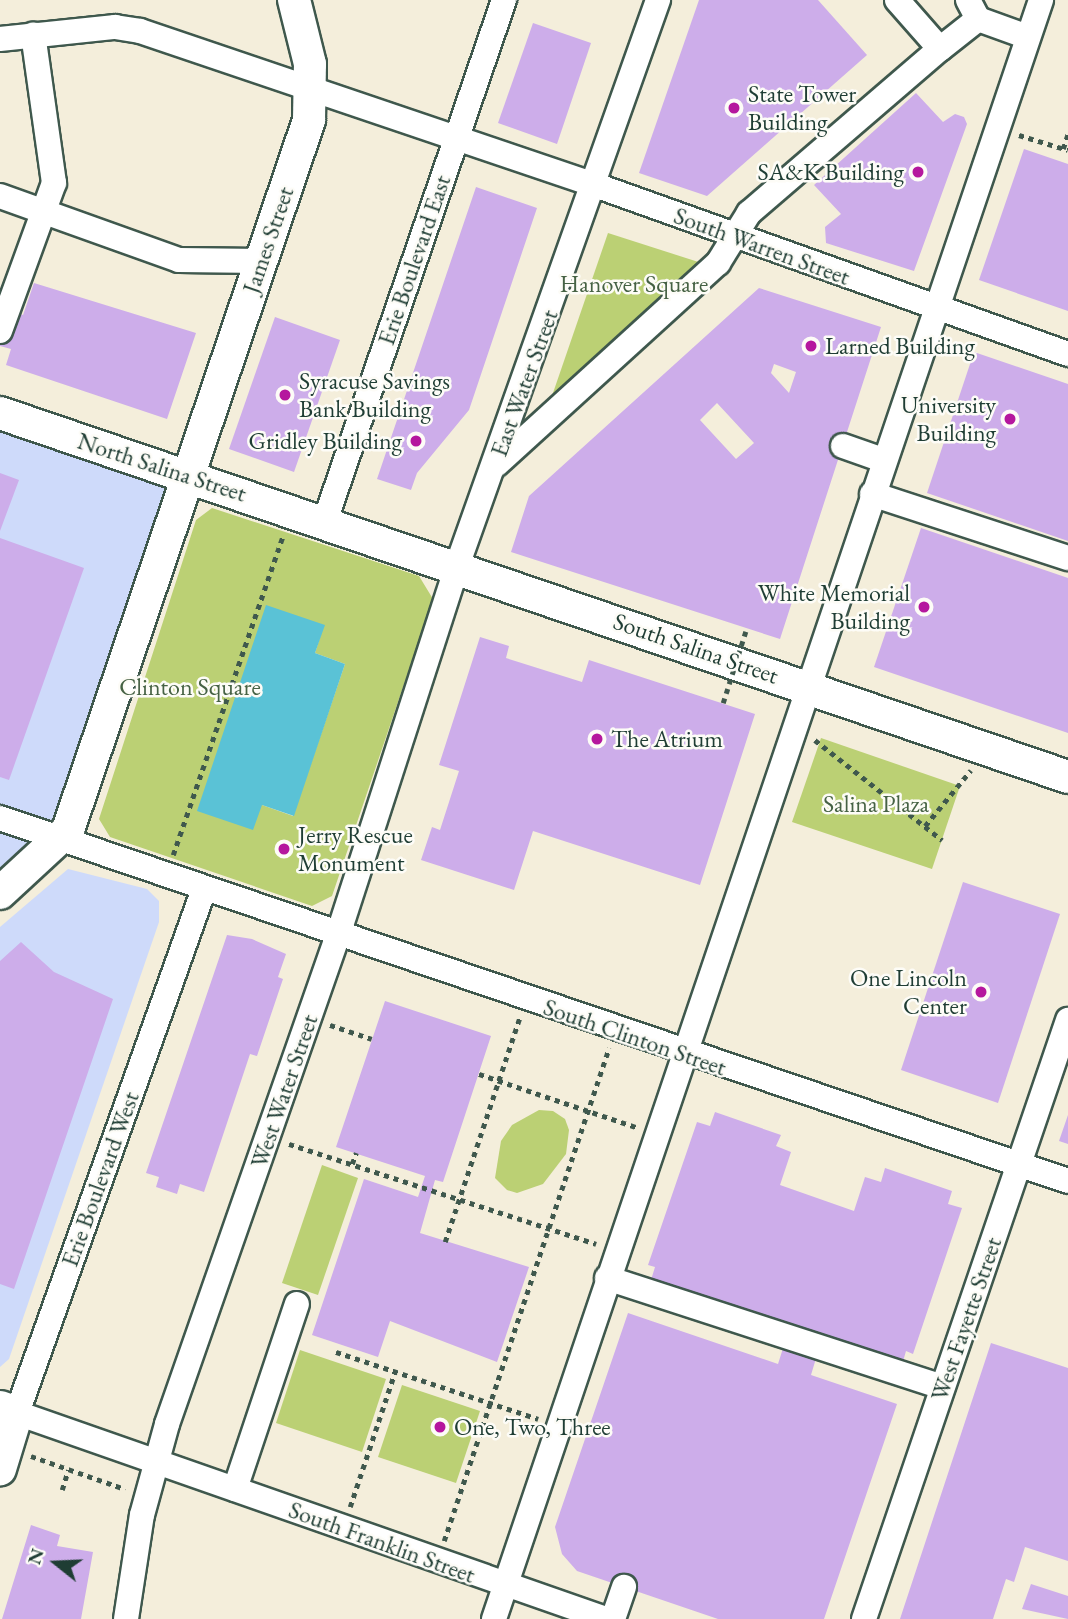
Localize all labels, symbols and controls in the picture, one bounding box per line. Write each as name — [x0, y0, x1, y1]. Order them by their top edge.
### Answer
place label: State Tower Building — [748, 80, 856, 136]
marker: State Tower Building — [726, 100, 742, 116]
place label: SA&K Building — [757, 158, 904, 186]
marker: SA&K Building — [910, 164, 926, 180]
street label: Erie Boulevard East — [371, 171, 457, 349]
street label: James Street — [236, 183, 300, 297]
street label: South Warren Street — [670, 201, 854, 291]
park label: Hanover Square — [560, 270, 708, 298]
street label: East Water Street — [484, 306, 564, 460]
place label: Larned Building — [825, 332, 975, 360]
marker: Larned Building — [803, 338, 819, 354]
place label: Syracuse Savings Bank Building — [299, 367, 450, 423]
marker: Syracuse Savings Bank Building — [277, 387, 293, 403]
place label: University Building — [901, 391, 996, 447]
marker: University Building — [1002, 411, 1018, 427]
street label: North Salina Street — [74, 426, 250, 508]
place label: Gridley Building — [249, 427, 402, 455]
marker: Gridley Building — [408, 433, 424, 449]
place label: White Memorial Building — [758, 579, 910, 635]
marker: White Memorial Building — [916, 599, 932, 615]
street label: South Salina Street — [610, 606, 782, 690]
park label: Clinton Square — [119, 673, 261, 701]
place label: The Atrium — [611, 725, 723, 753]
marker: The Atrium — [589, 731, 605, 747]
park label: Salina Plaza — [823, 790, 929, 818]
place label: Jerry Rescue Monument — [298, 821, 413, 877]
marker: Jerry Rescue Monument — [276, 841, 292, 857]
place label: One Lincoln Center — [850, 964, 967, 1020]
marker: One Lincoln Center — [973, 984, 989, 1000]
street label: South Clinton Street — [540, 992, 730, 1082]
street label: West Water Street — [244, 1010, 324, 1172]
street label: Erie Boulevard West — [55, 1088, 145, 1270]
street label: West Fayette Street — [925, 1233, 1007, 1405]
place label: One, Two, Three — [454, 1413, 611, 1441]
marker: One, Two, Three — [432, 1419, 448, 1435]
street label: South Franklin Street — [285, 1495, 479, 1589]
north arrow — [21, 1528, 91, 1598]
text: N — [21, 1545, 50, 1568]

